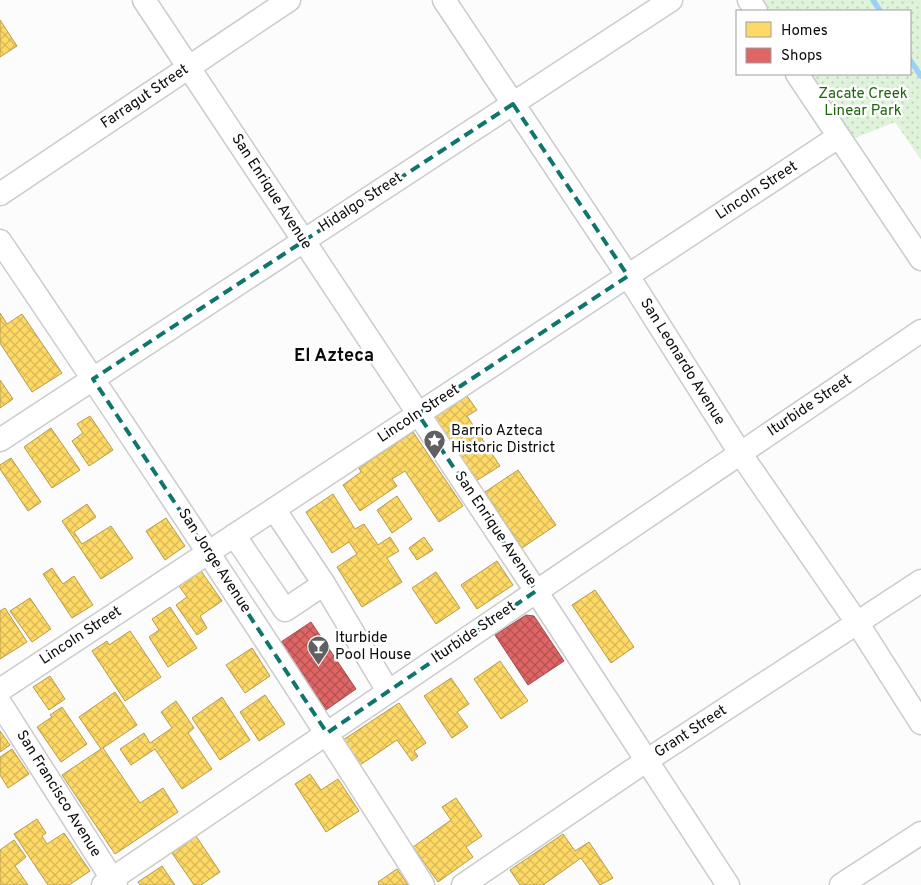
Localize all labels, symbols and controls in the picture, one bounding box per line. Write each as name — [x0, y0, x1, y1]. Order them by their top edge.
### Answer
legend — [736, 10, 911, 75]
text: Homes — [781, 22, 828, 41]
text: Shops — [781, 47, 822, 66]
street label: Farragut Street — [97, 61, 193, 133]
park label: Zacate Creek Linear Park — [818, 85, 908, 121]
street label: San Enrique Avenue — [227, 131, 315, 253]
street label: Lincoln Street — [712, 157, 802, 225]
street label: Hidalgo Street — [316, 169, 406, 237]
street label: San Leonardo Avenue — [635, 295, 729, 429]
district label: El Azteca — [294, 345, 374, 368]
street label: Iturbide Street — [764, 371, 856, 441]
street label: Lincoln Street — [374, 380, 464, 448]
place label: Barrio Azteca Historic District — [451, 422, 555, 458]
place icon: Barrio Azteca Historic District — [423, 428, 447, 459]
street label: San Enrique Avenue — [450, 468, 540, 590]
street label: San Jorge Avenue — [173, 505, 255, 617]
street label: Iturbide Street — [428, 598, 520, 668]
street label: Lincoln Street — [36, 602, 126, 670]
place label: Iturbide Pool House — [335, 629, 411, 665]
bar icon: Iturbide Pool House — [307, 635, 331, 666]
street label: Grant Street — [651, 702, 731, 762]
street label: San Francisco Avenue — [11, 727, 105, 861]

